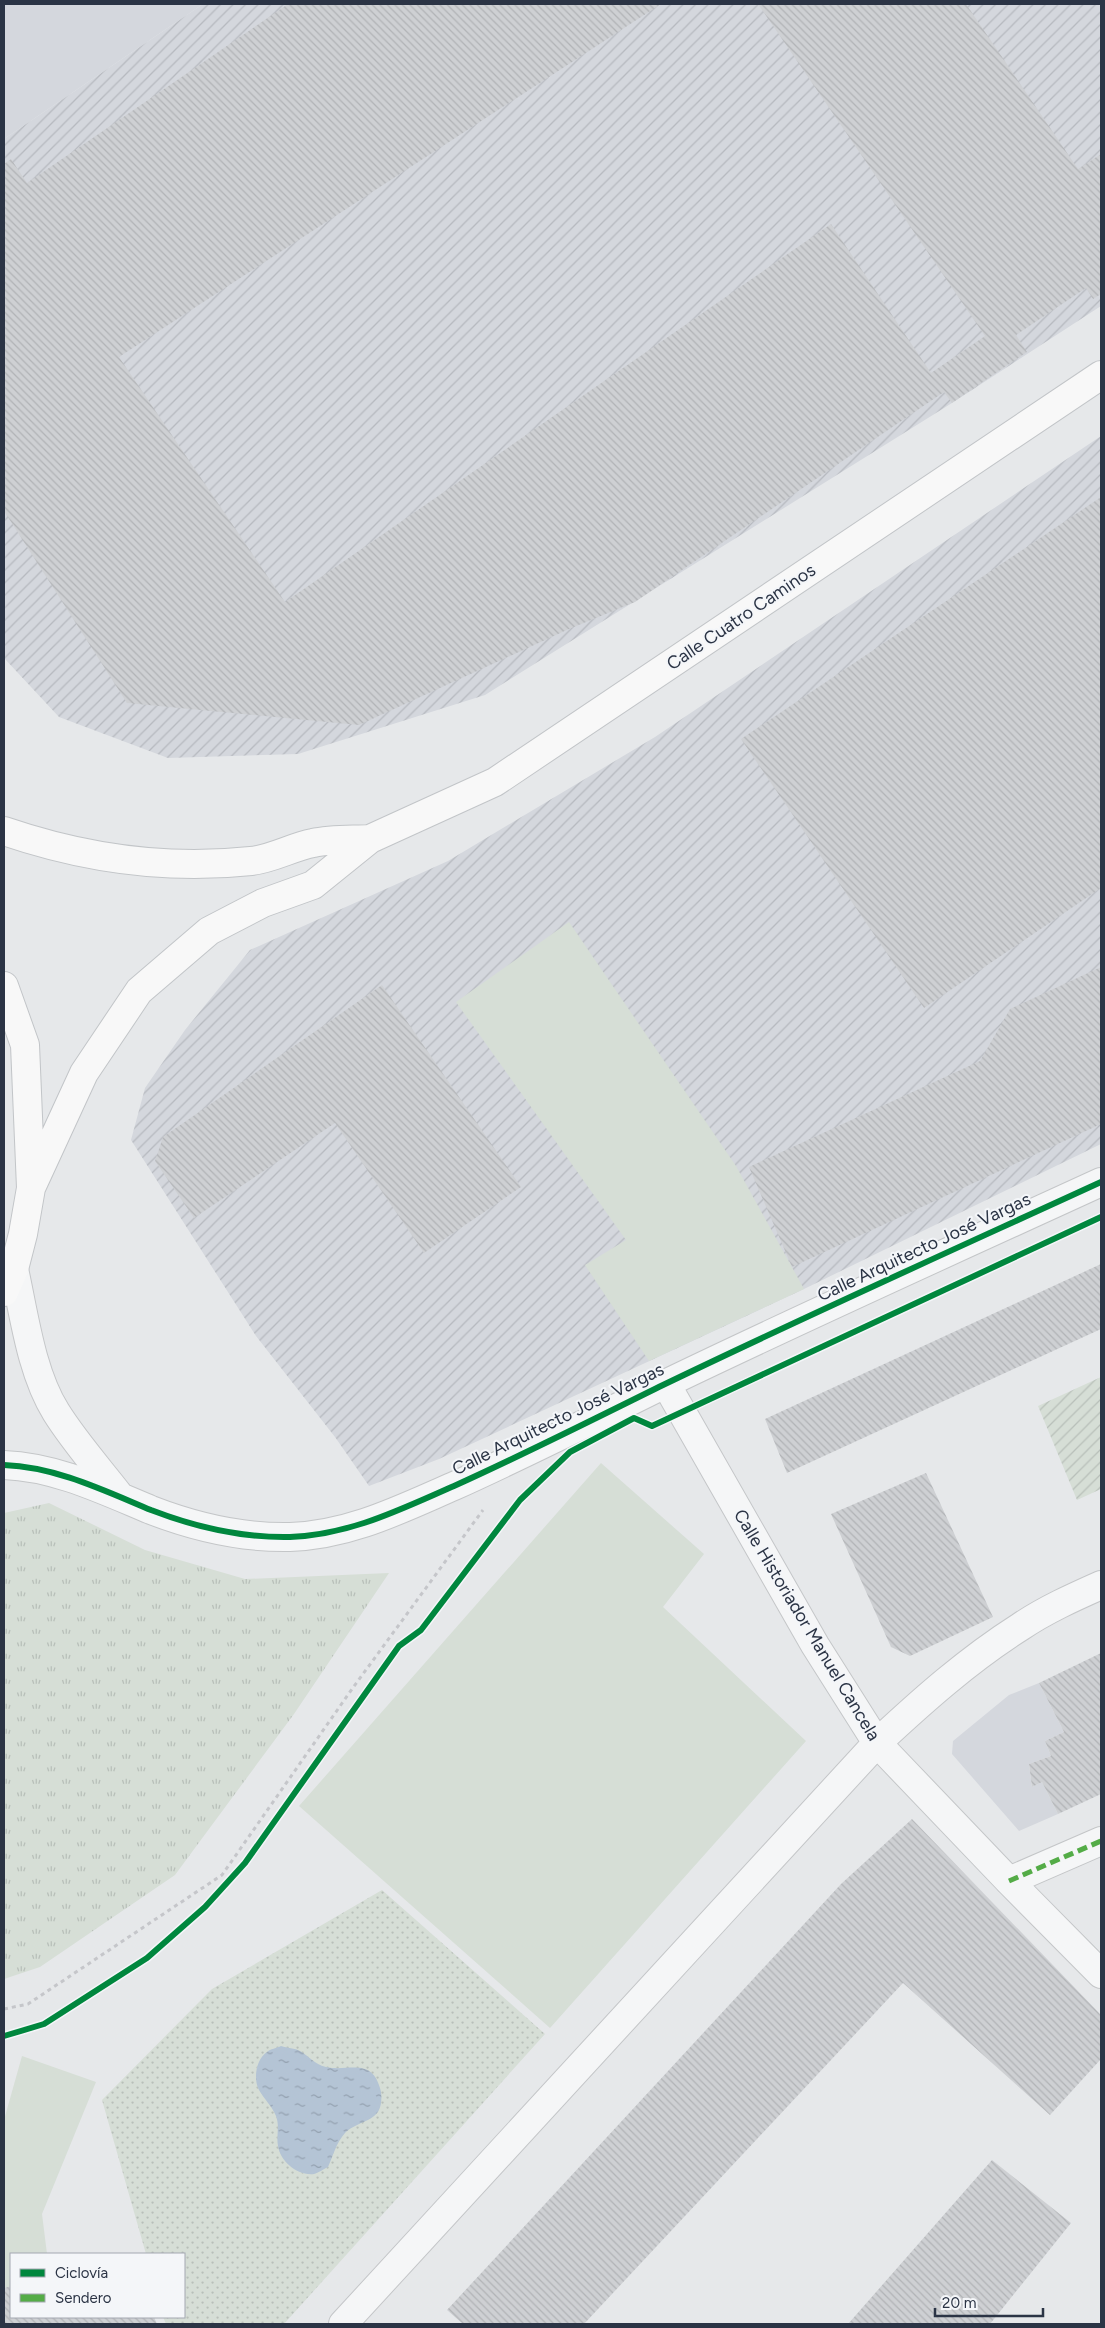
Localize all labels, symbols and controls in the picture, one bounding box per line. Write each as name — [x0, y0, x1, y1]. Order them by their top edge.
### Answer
street label: Calle Cuatro Caminos — [662, 559, 820, 675]
street label: Calle Arquitecto José Vargas — [814, 1188, 1034, 1306]
street label: Calle Arquitecto José Vargas — [449, 1358, 667, 1480]
street label: Calle Historiador Manuel Cancela — [729, 1505, 885, 1745]
legend — [10, 2253, 185, 2318]
text: Ciclovía — [55, 2264, 108, 2282]
scale bar — [935, 2286, 1042, 2318]
text: Sendero — [55, 2289, 112, 2307]
text: 20 m — [942, 2294, 976, 2312]

